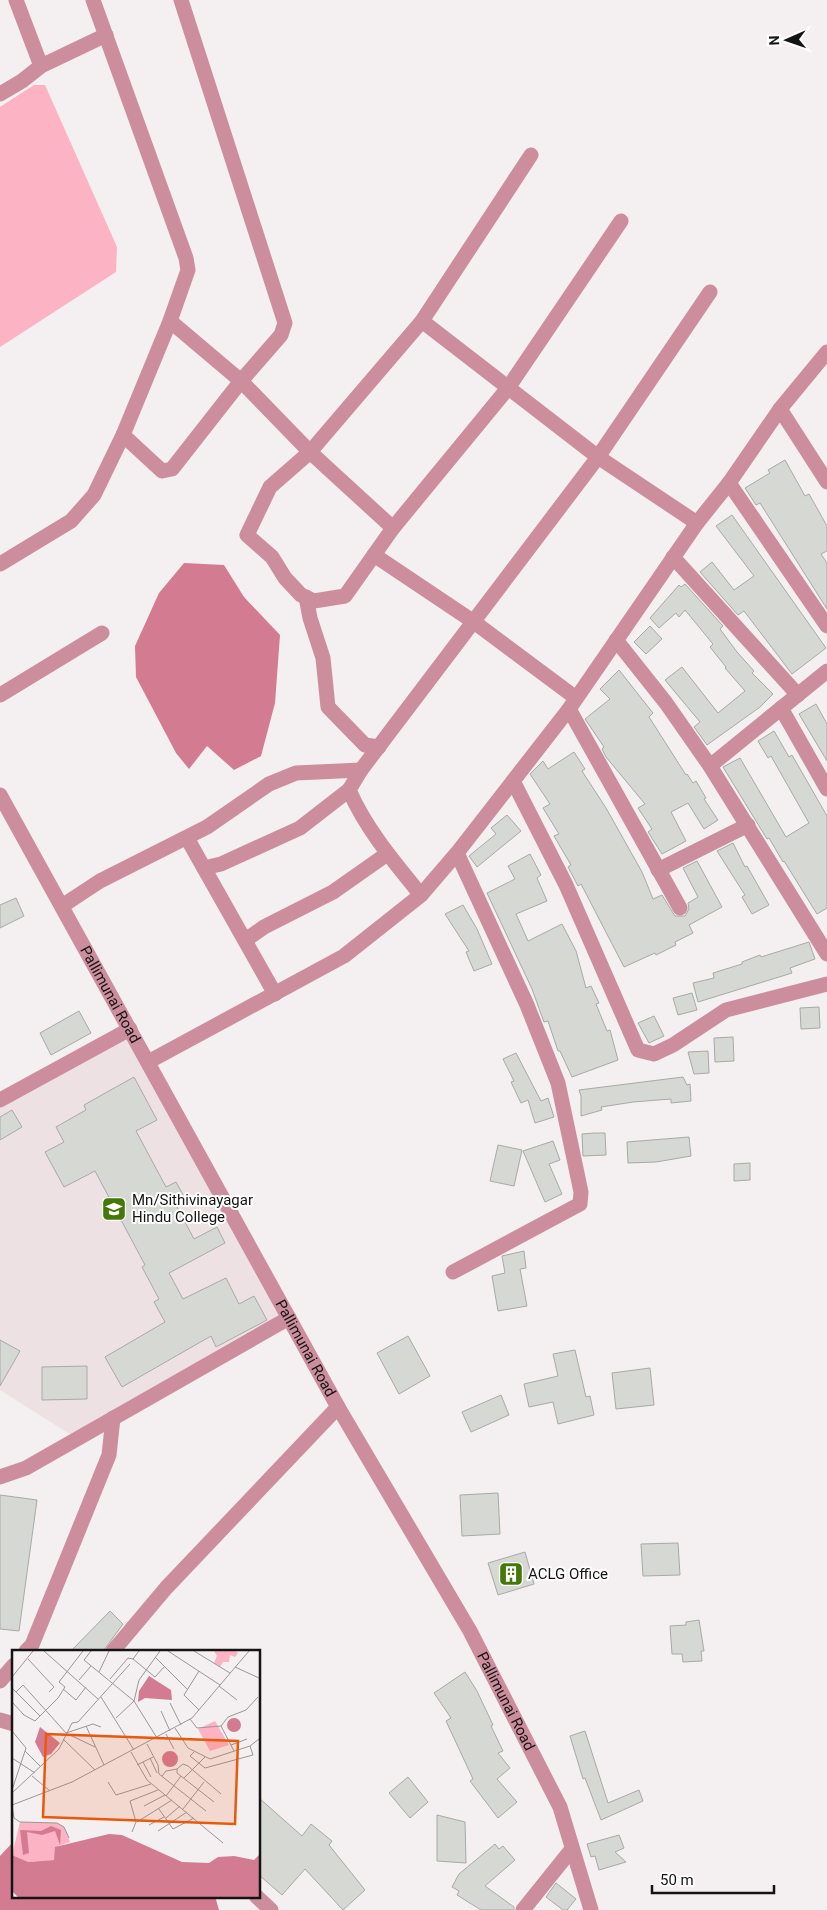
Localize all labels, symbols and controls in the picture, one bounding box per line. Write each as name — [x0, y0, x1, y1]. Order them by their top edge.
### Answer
north arrow — [762, 15, 812, 65]
text: N — [766, 35, 782, 46]
street label: Pallimunai Road — [76, 943, 144, 1046]
place label: Mn/Sithivinayagar Hindu College — [132, 1191, 253, 1226]
school or university icon: Mn/Sithivinayagar Hindu College — [101, 1196, 127, 1222]
street label: Pallimunai Road — [271, 1296, 340, 1400]
building icon: ACLG Office — [498, 1561, 524, 1587]
place label: ACLG Office — [528, 1565, 608, 1583]
street label: Pallimunai Road — [473, 1649, 539, 1754]
inset map — [12, 1650, 260, 1898]
scale bar — [652, 1862, 774, 1894]
text: 50 m — [660, 1871, 694, 1889]

